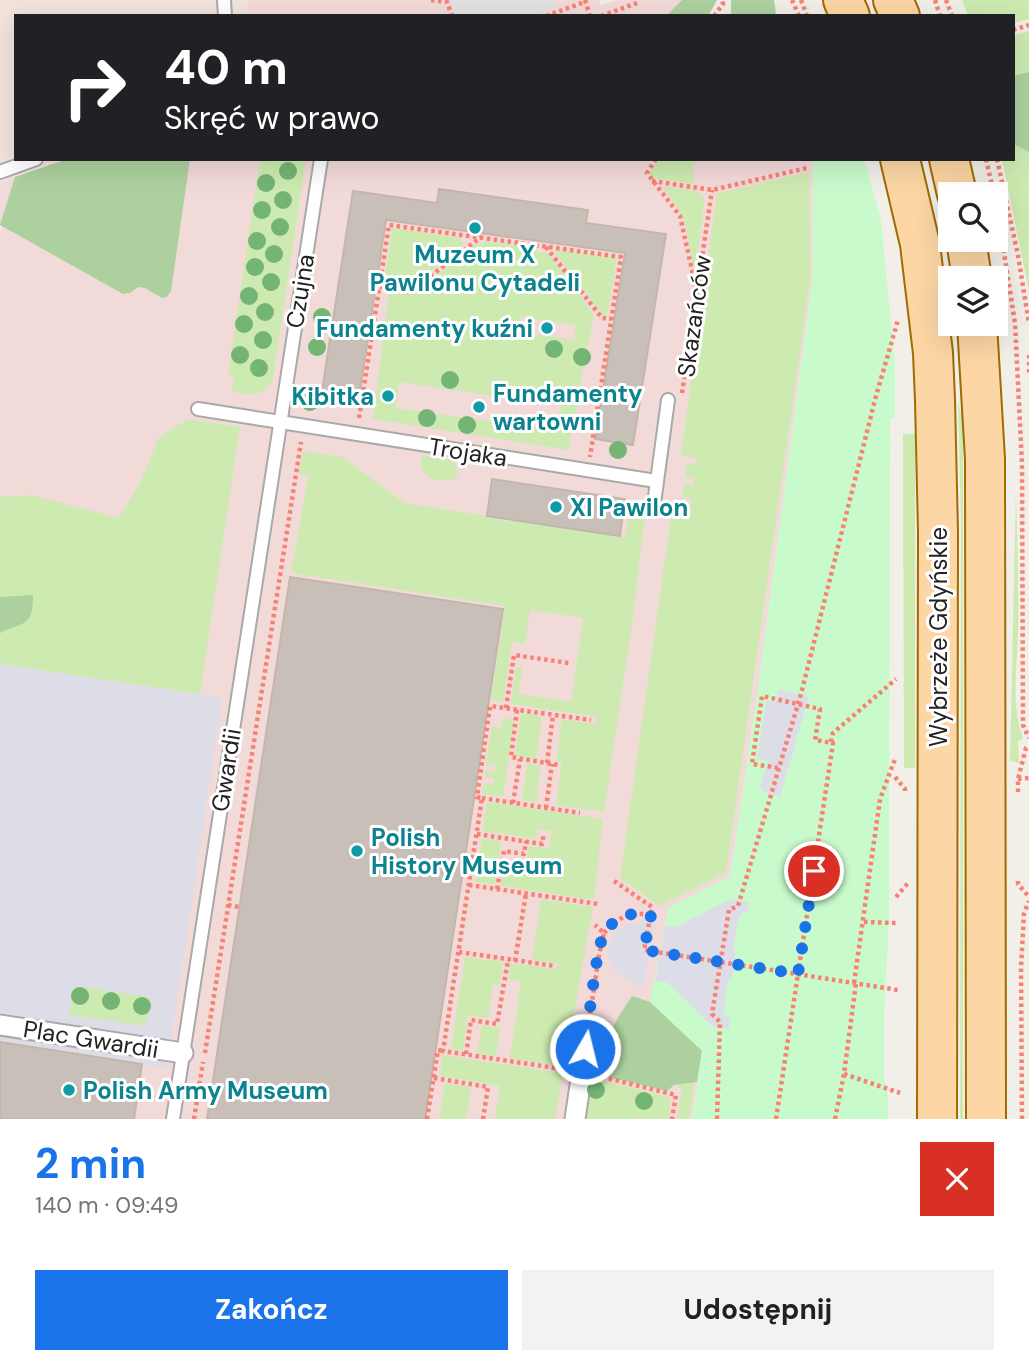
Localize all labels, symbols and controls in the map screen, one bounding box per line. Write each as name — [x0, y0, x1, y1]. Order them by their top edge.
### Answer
text: 40 m — [164, 35, 288, 99]
icon: right — [49, 42, 140, 133]
text: Skręć w prawo — [164, 97, 380, 139]
map controls — [938, 182, 1008, 336]
button: search — [938, 182, 1008, 252]
marker: Muzeum X Pawilonu Cytadeli — [467, 220, 483, 236]
place label: Muzeum X Pawilonu Cytadeli — [370, 239, 580, 298]
street label: Czujna — [279, 252, 321, 330]
street label: Skazańców — [670, 253, 718, 379]
button: layers — [938, 266, 1008, 336]
place label: Fundamenty kuźni — [316, 313, 533, 344]
marker: Fundamenty kuźni — [539, 320, 555, 336]
place label: Fundamenty wartowni — [493, 378, 643, 437]
place label: Kibitka — [292, 381, 374, 412]
marker: Kibitka — [380, 388, 396, 404]
marker: Fundamenty wartowni — [471, 399, 487, 415]
street label: Trojaka — [427, 431, 509, 473]
place label: XI Pawilon — [570, 492, 688, 523]
marker: XI Pawilon — [548, 499, 564, 515]
street label: Wybrzeże Gdyńskie — [923, 527, 954, 747]
street label: Gwardii — [204, 726, 248, 814]
place label: Polish History Museum — [371, 822, 562, 881]
pin — [784, 841, 844, 901]
marker: Polish History Museum — [349, 843, 365, 859]
icon: arrive — [795, 852, 833, 890]
position arrow — [548, 1012, 622, 1086]
street label: Plac Gwardii — [21, 1013, 161, 1065]
place label: Polish Army Museum — [83, 1075, 328, 1106]
marker: Polish Army Museum — [61, 1082, 77, 1098]
text: 2 min — [35, 1136, 146, 1191]
button: close — [920, 1142, 994, 1216]
text: 140 m · 09:49 — [35, 1190, 179, 1220]
button: Zakończ — [35, 1270, 508, 1350]
button: Udostępnij — [522, 1270, 994, 1350]

